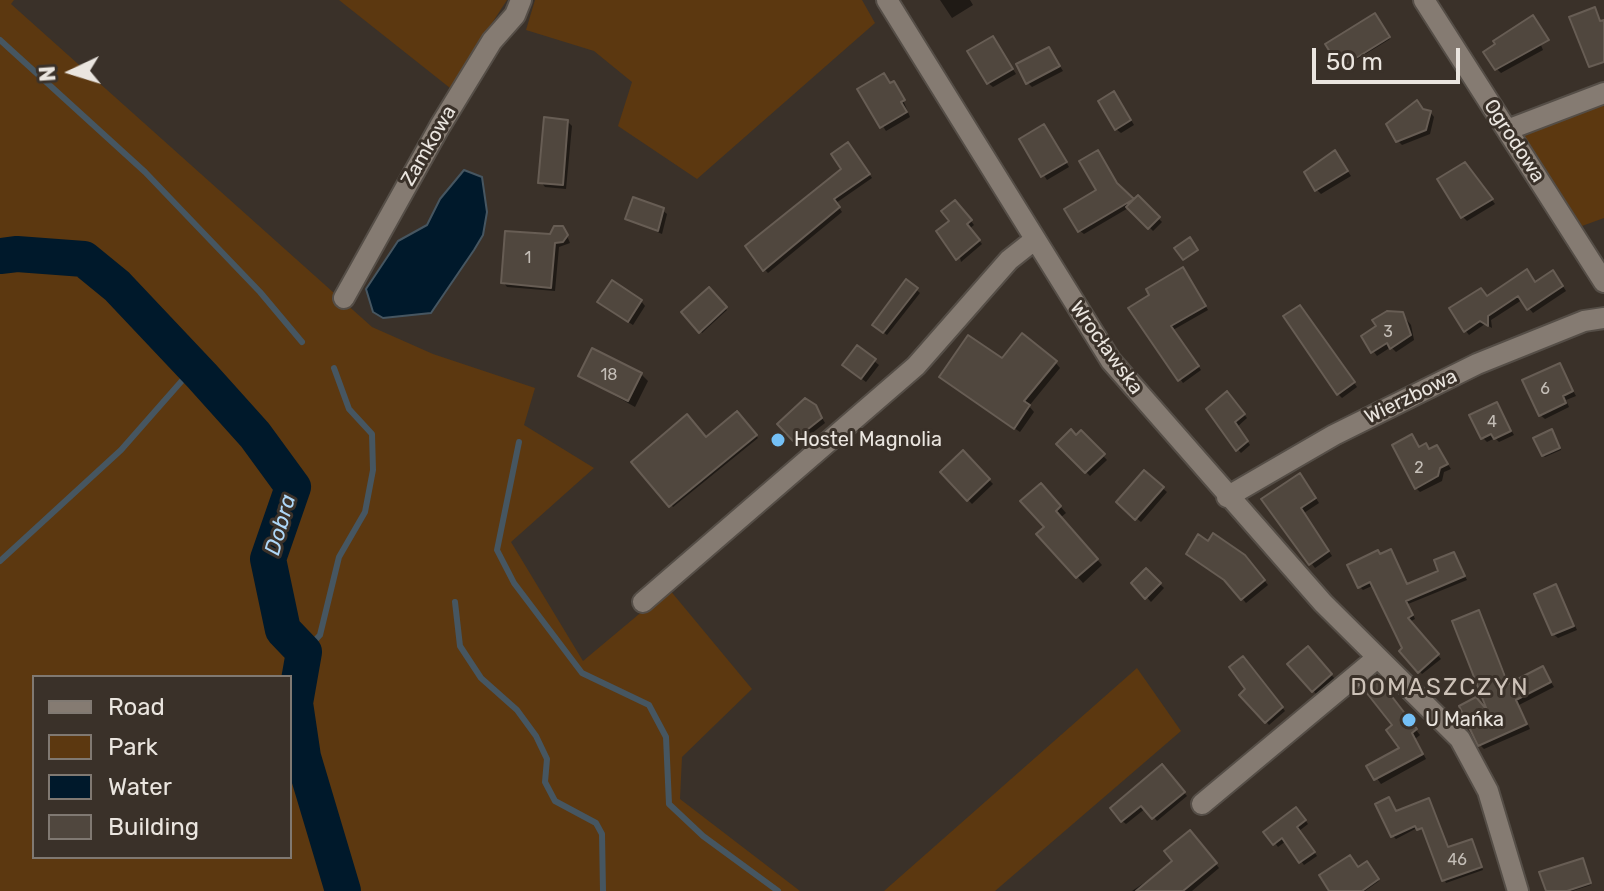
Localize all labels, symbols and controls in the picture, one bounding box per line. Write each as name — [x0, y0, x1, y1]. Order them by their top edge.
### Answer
north arrow — [32, 32, 112, 112]
scale bar — [1316, 32, 1464, 82]
text: 50 m — [1326, 48, 1383, 76]
text: N — [34, 65, 62, 83]
street label: Ogrodowa — [1478, 95, 1550, 187]
street label: Zamkowa — [396, 102, 462, 190]
house number: 1 — [525, 248, 531, 268]
street label: Wrocławska — [1064, 297, 1148, 399]
house number: 3 — [1383, 322, 1393, 342]
street label: Wierzbowa — [1361, 364, 1461, 430]
house number: 18 — [600, 365, 618, 385]
house number: 6 — [1540, 379, 1550, 399]
house number: 4 — [1487, 412, 1497, 432]
place label: Hostel Magnolia — [794, 428, 942, 452]
marker: Hostel Magnolia — [769, 431, 787, 449]
house number: 2 — [1414, 458, 1424, 478]
water label: Dobra — [260, 492, 302, 558]
district label: DOMASZCZYN — [1350, 674, 1530, 702]
legend — [32, 675, 292, 859]
text: Road — [108, 693, 165, 721]
place label: U Mańka — [1425, 708, 1504, 732]
marker: U Mańka — [1400, 711, 1418, 729]
text: Park — [108, 733, 158, 761]
text: Water — [108, 773, 172, 801]
text: Building — [108, 813, 199, 841]
house number: 46 — [1447, 850, 1467, 870]

